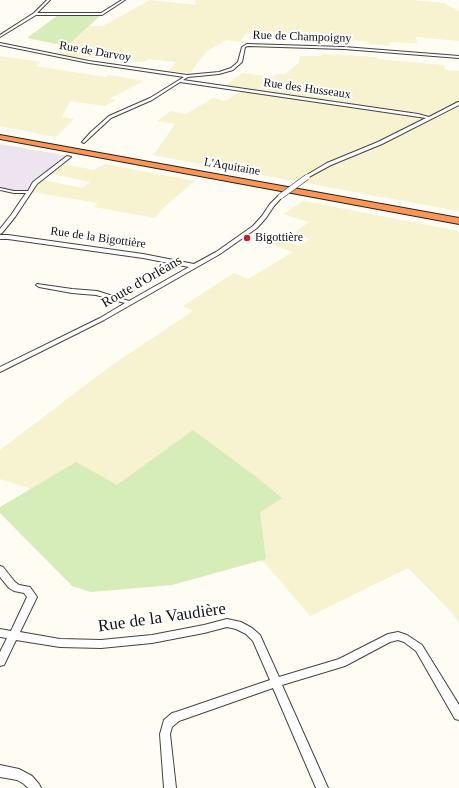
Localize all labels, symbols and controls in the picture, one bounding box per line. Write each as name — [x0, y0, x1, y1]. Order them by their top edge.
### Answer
street label: Rue de Champoigny — [252, 28, 352, 46]
street label: Rue de Darvoy — [58, 39, 132, 65]
street label: Rue des Husseaux — [262, 76, 352, 102]
street label: L'Aquitaine — [203, 155, 261, 179]
street label: Rue de la Bigottière — [49, 224, 147, 252]
place label: Bigottière — [255, 231, 303, 245]
marker: Bigottière — [242, 233, 252, 243]
street label: Route d'Orléans — [99, 252, 185, 312]
street label: Rue de la Vaudière — [97, 599, 227, 637]

